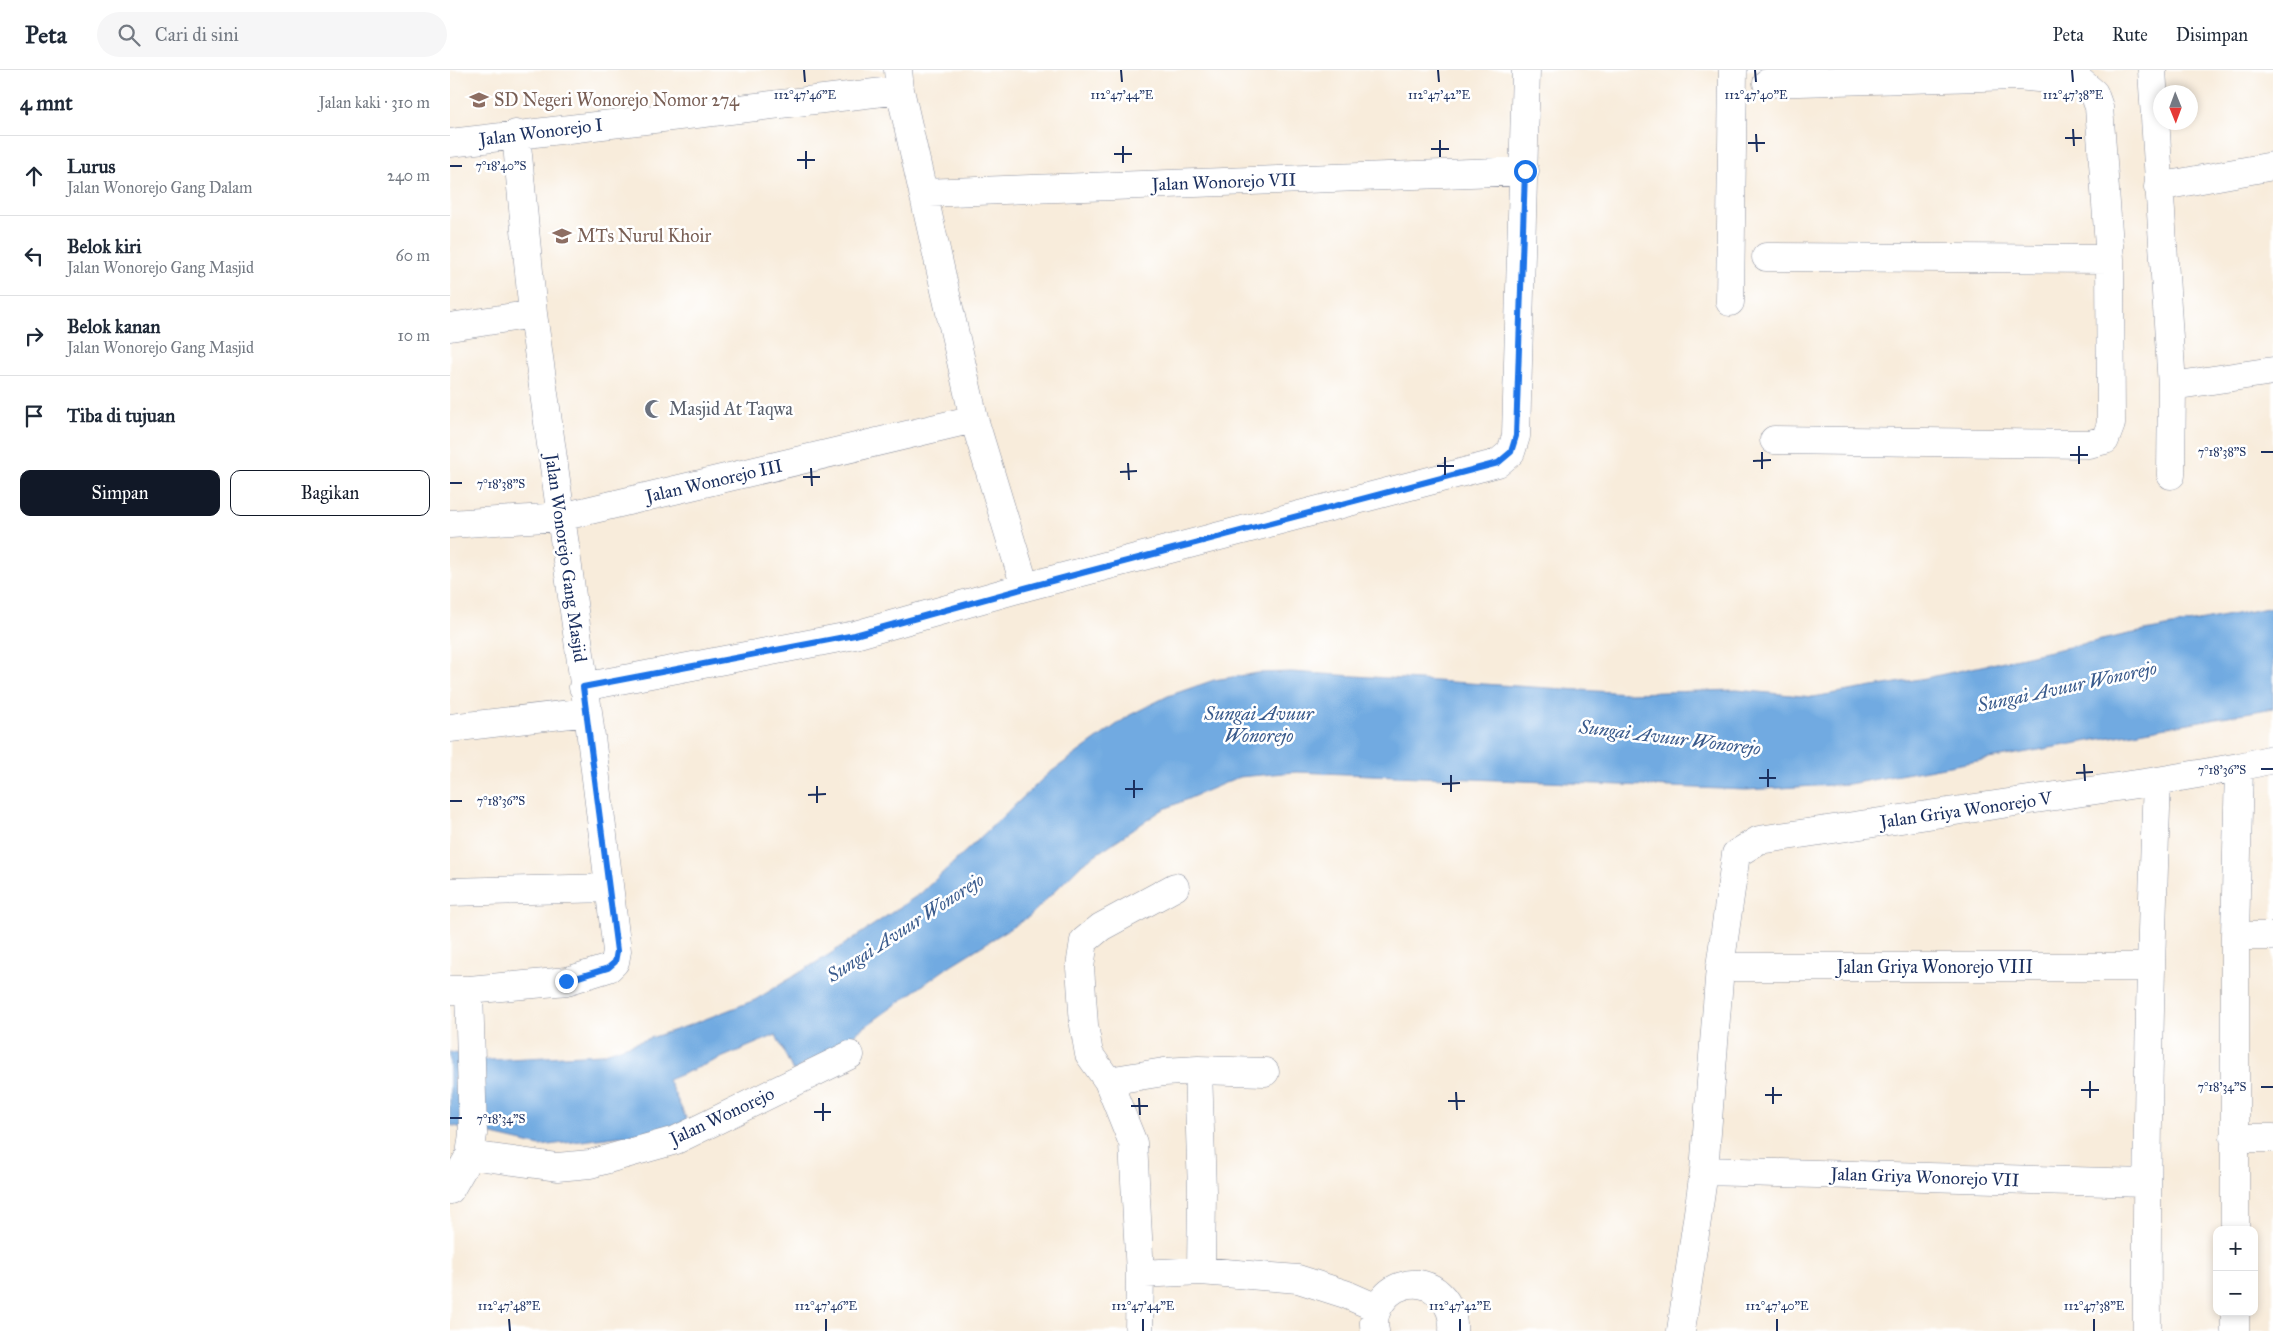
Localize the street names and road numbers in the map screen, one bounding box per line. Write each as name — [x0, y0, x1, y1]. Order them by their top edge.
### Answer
street label: Jalan Wonorejo I — [476, 113, 604, 152]
street label: Jalan Wonorejo VII — [1149, 168, 1297, 197]
street label: Jalan Wonorejo Gang Masjid — [539, 450, 592, 664]
street label: Jalan Wonorejo III — [642, 455, 785, 509]
street label: Jalan Griya Wonorejo V — [1877, 787, 2055, 834]
street label: Jalan Griya Wonorejo VIII — [1835, 956, 2034, 979]
street label: Jalan Wonorejo — [664, 1082, 778, 1152]
street label: Jalan Griya Wonorejo VII — [1828, 1163, 2020, 1192]

